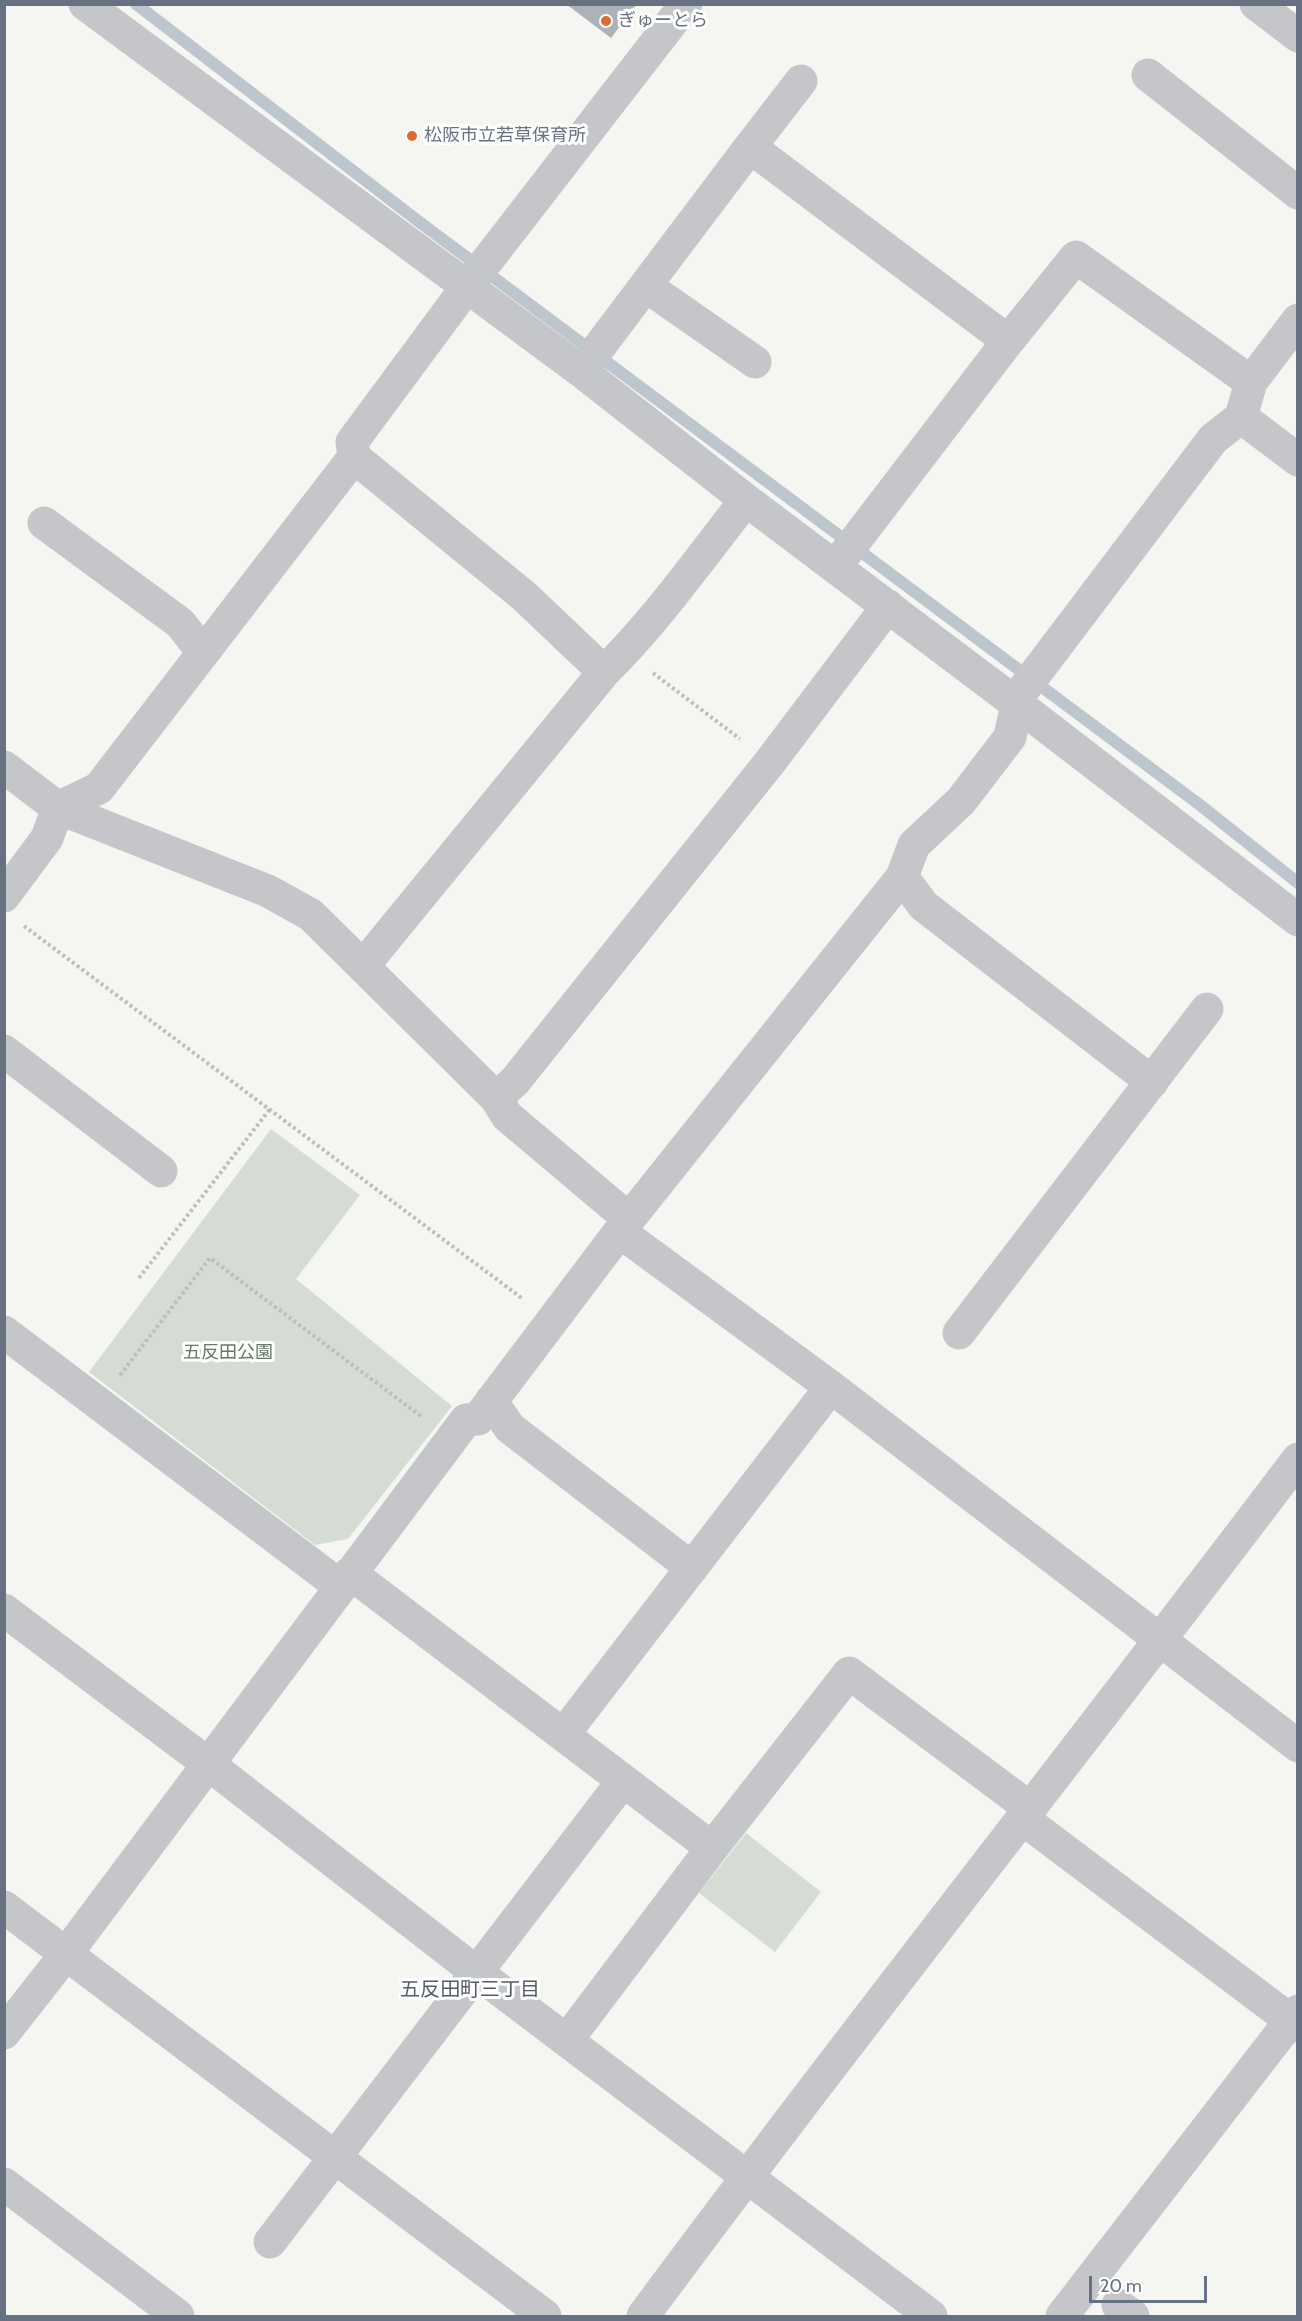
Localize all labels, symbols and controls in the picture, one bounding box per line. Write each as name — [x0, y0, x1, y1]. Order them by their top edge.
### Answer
place label: ぎゅーとら — [618, 10, 708, 32]
marker: ぎゅーとら — [599, 14, 613, 28]
place label: 松阪市立若草保育所 — [424, 125, 586, 147]
marker: 松阪市立若草保育所 — [405, 129, 419, 143]
park label: 五反田公園 — [183, 1342, 273, 1364]
district label: 五反田町三丁目 — [400, 1978, 540, 2002]
scale bar — [1092, 2264, 1210, 2302]
text: 20 m — [1100, 2275, 1142, 2297]

